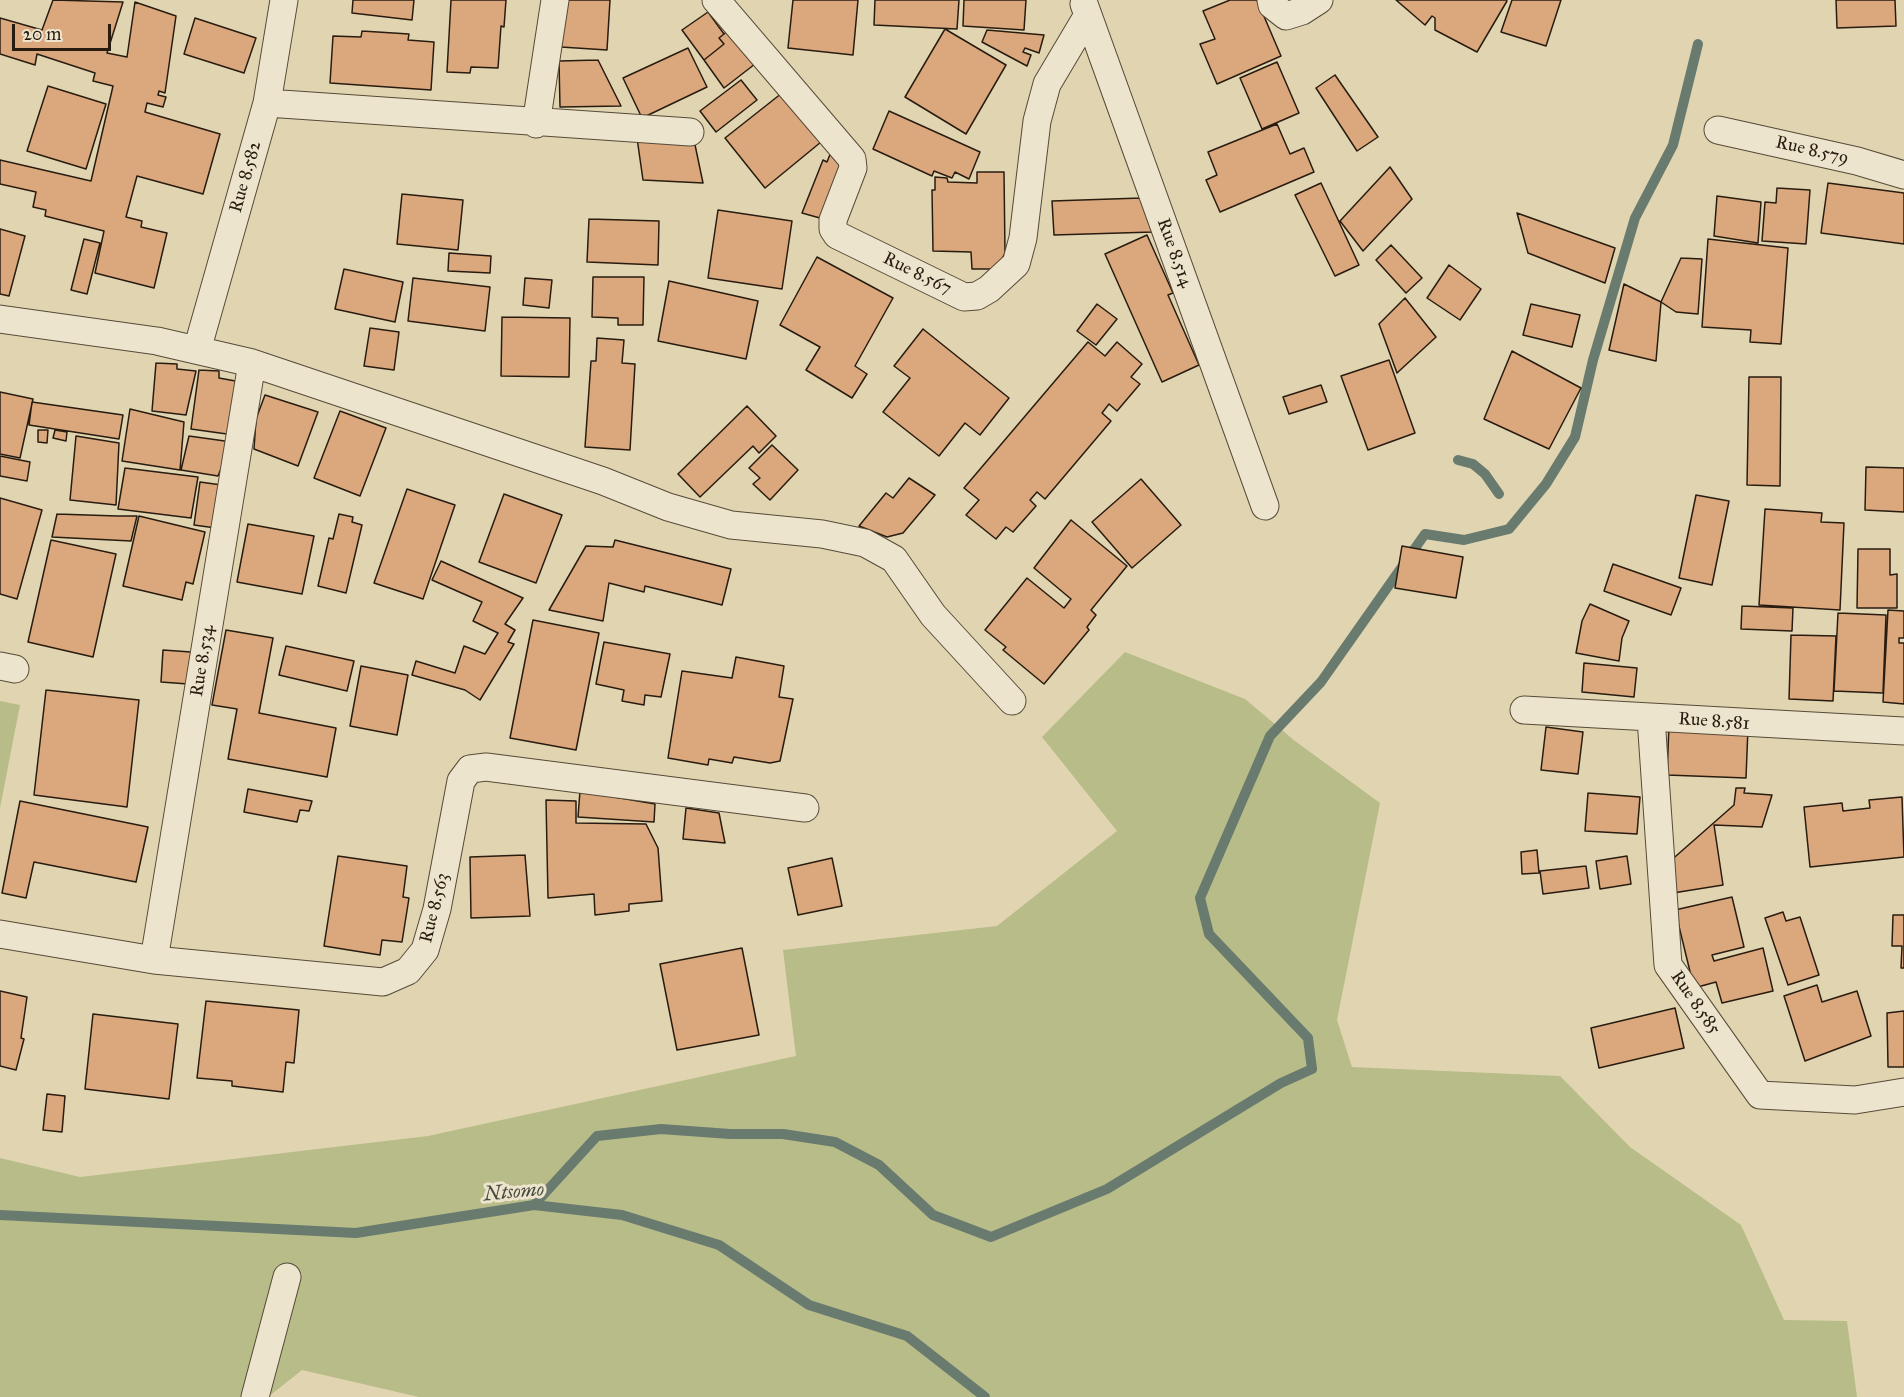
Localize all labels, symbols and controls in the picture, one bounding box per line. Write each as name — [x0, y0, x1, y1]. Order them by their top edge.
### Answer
scale bar — [15, 12, 114, 50]
text: 20 m — [23, 23, 61, 45]
street label: Rue 8.579 — [1773, 132, 1851, 170]
street label: Rue 8.582 — [226, 139, 266, 215]
street label: Rue 8.514 — [1152, 215, 1196, 291]
street label: Rue 8.567 — [879, 248, 955, 300]
street label: Rue 8.534 — [187, 624, 219, 698]
street label: Rue 8.581 — [1678, 709, 1750, 735]
street label: Rue 8.563 — [416, 871, 454, 945]
street label: Rue 8.585 — [1665, 967, 1725, 1039]
water label: Ntsomo — [483, 1178, 545, 1208]

